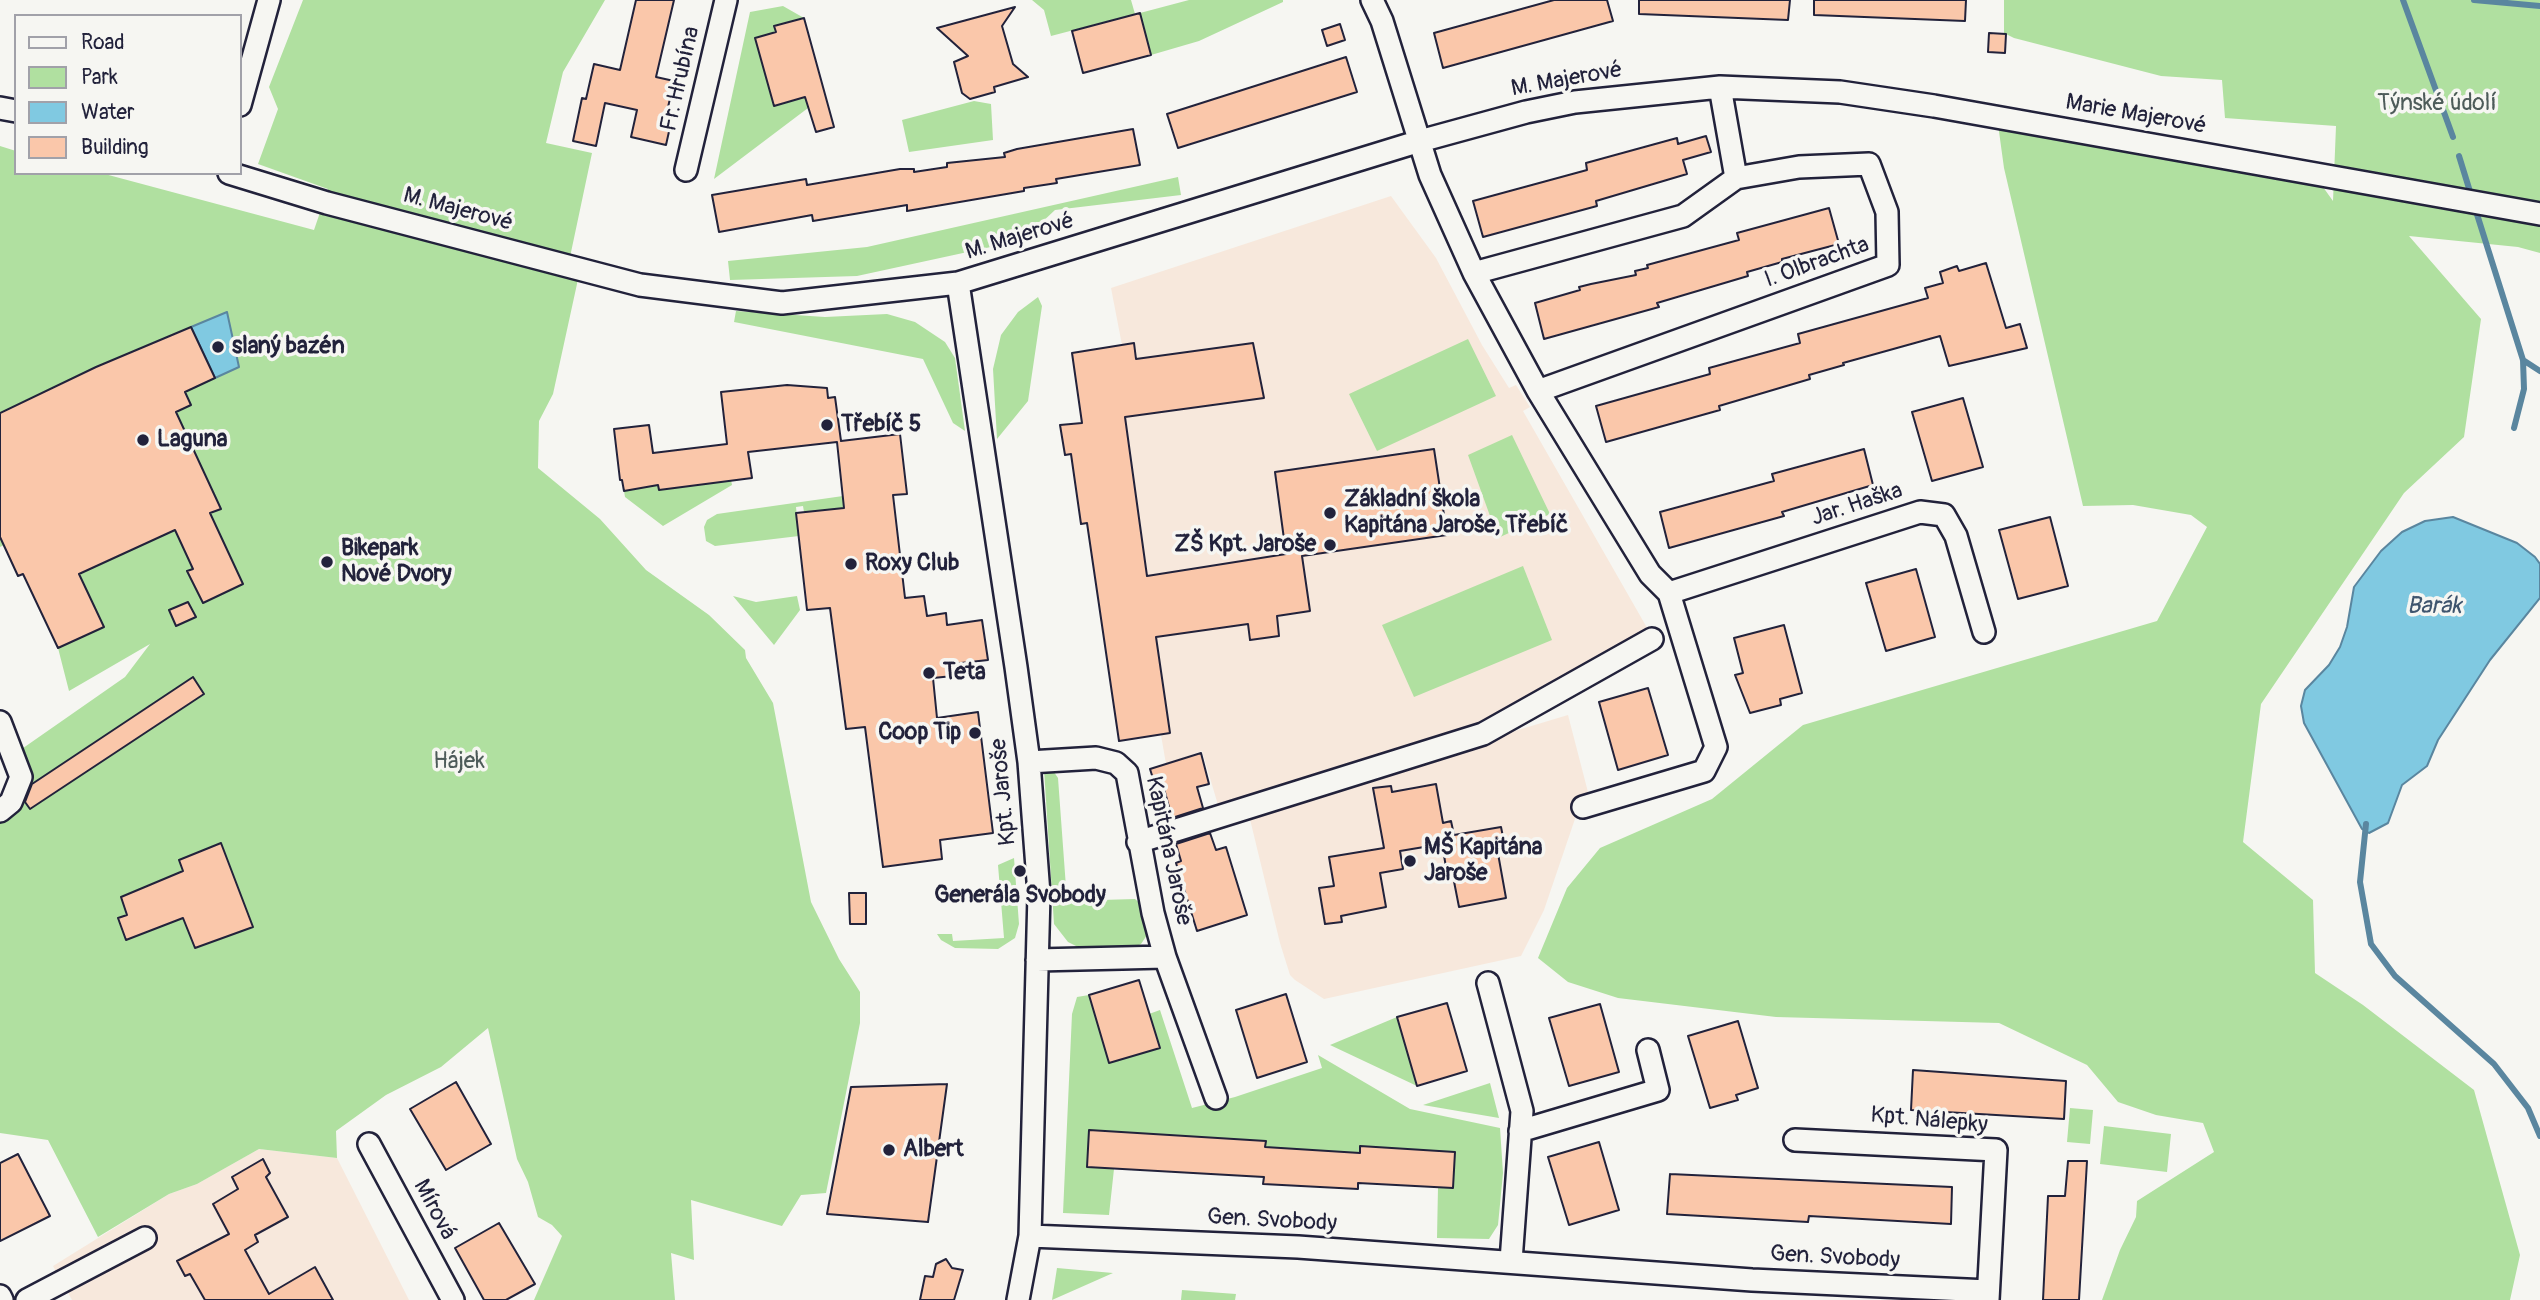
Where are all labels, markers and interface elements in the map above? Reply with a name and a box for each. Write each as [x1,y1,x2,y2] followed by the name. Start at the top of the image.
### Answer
[14,14,242,175] legend
[656,24,706,134] street label: Fr. Hrubína
[81,29,125,56] text: Road
[1509,57,1625,103] street label: M. Majerové
[81,64,118,91] text: Park
[2063,89,2209,141] street label: Marie Majerové
[2377,90,2497,118] park label: Týnské údolí
[81,99,134,126] text: Water
[81,134,148,161] text: Building
[400,182,516,238] street label: M. Majerové
[962,207,1078,267] street label: M. Majerové
[1761,231,1873,295] street label: I. Olbrachta
[232,333,345,361] place label: slaný bazén
[210,339,226,355] marker: slaný bazén
[841,411,921,439] place label: Třebíč 5
[819,417,835,433] marker: Třebíč 5
[157,426,228,454] place label: Laguna
[135,432,151,448] marker: Laguna
[1808,477,1906,533] street label: Jar. Haška
[1344,486,1568,540] place label: Základní škola Kapitána Jaroše, Třebíč
[1322,505,1338,521] marker: Základní škola Kapitána Jaroše, Třebíč
[1174,531,1316,559] place label: ZŠ Kpt. Jaroše
[341,535,452,589] place label: Bikepark Nové Dvory
[1322,537,1338,553] marker: ZŠ Kpt. Jaroše
[865,550,959,578] place label: Roxy Club
[319,554,335,570] marker: Bikepark Nové Dvory
[843,556,859,572] marker: Roxy Club
[2407,593,2461,621] water label: Barák
[943,659,986,687] place label: Teta
[921,665,937,681] marker: Teta
[878,719,961,747] place label: Coop Tip
[967,725,983,741] marker: Coop Tip
[986,737,1022,847] street label: Kpt. Jaroše
[433,748,485,776] park label: Hájek
[1139,774,1197,928] street label: Kapitána Jaroše
[1424,834,1542,888] place label: MŠ Kapitána Jaroše
[1402,853,1418,869] marker: MŠ Kapitána Jaroše
[1012,863,1028,879] marker: Generála Svobody
[934,882,1106,910] place label: Generála Svobody
[1869,1102,1989,1140] street label: Kpt. Nálepky
[903,1136,964,1164] place label: Albert
[881,1142,897,1158] marker: Albert
[407,1175,461,1245] street label: Mírová
[1206,1204,1338,1238] street label: Gen. Svobody
[1769,1241,1901,1275] street label: Gen. Svobody

